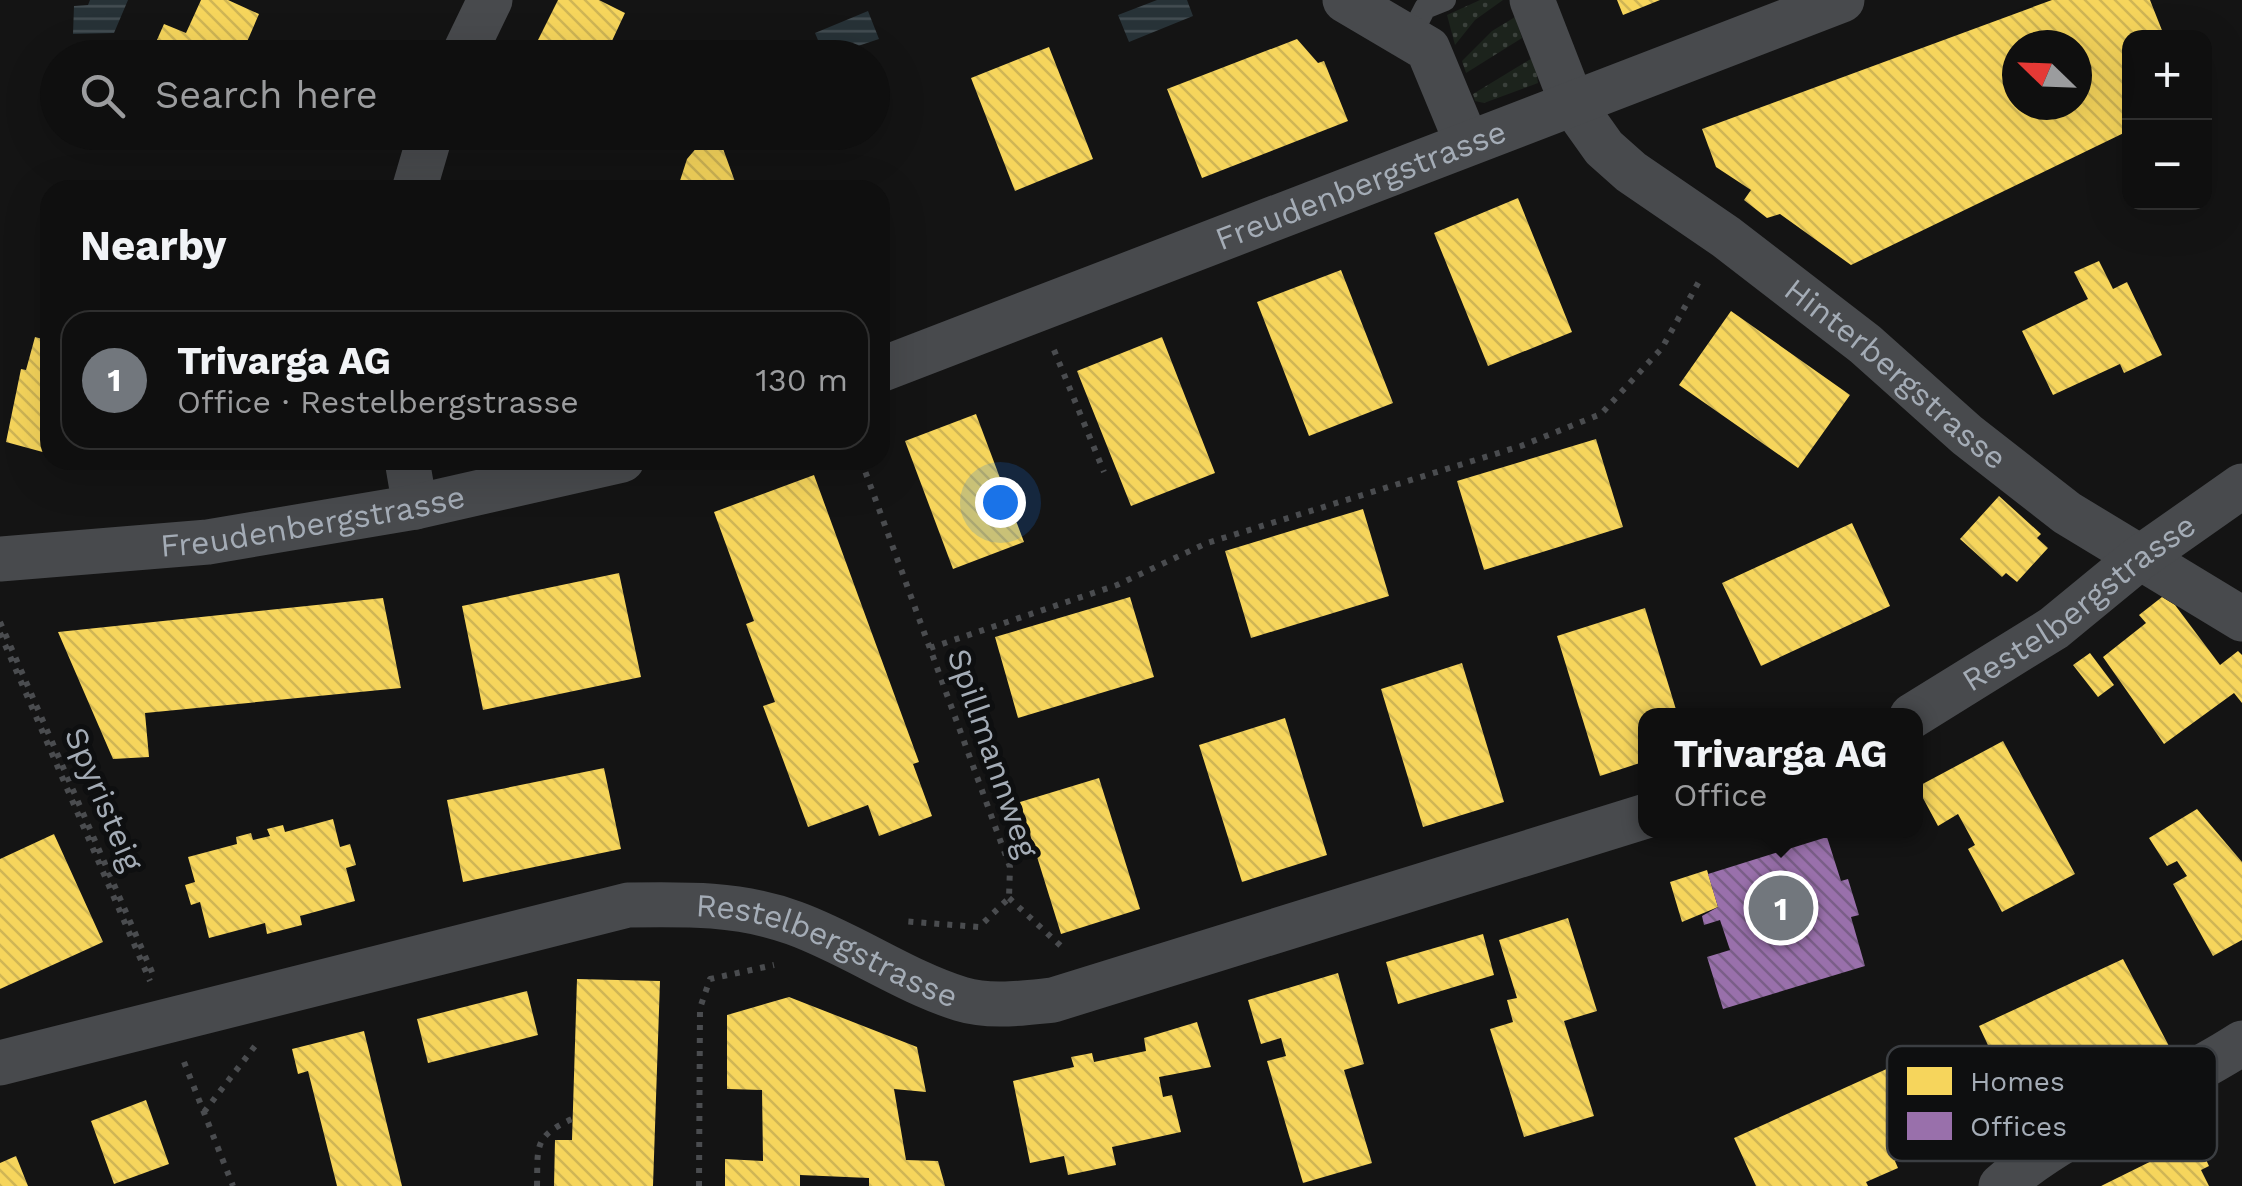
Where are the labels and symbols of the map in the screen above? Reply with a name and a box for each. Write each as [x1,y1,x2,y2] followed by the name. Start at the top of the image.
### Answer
[2002,30,2092,120] north arrow
[1210,112,1511,258] street label: Freudenbergstrasse
[1777,270,2014,478] street label: Hinterbergstrasse
[159,477,469,565] street label: Freudenbergstrasse
[975,477,1026,528] your location
[1955,506,2203,699] street label: Restelbergstrasse
[940,644,1047,863] street label: Spillmannweg
[57,721,152,877] street label: Spyristeig
[1748,870,1814,946] pin: 1
[695,886,963,1016] street label: Restelbergstrasse
[1887,1046,2217,1161] legend
[1970,1065,2065,1098] text: Homes
[1970,1110,2067,1143] text: Offices

